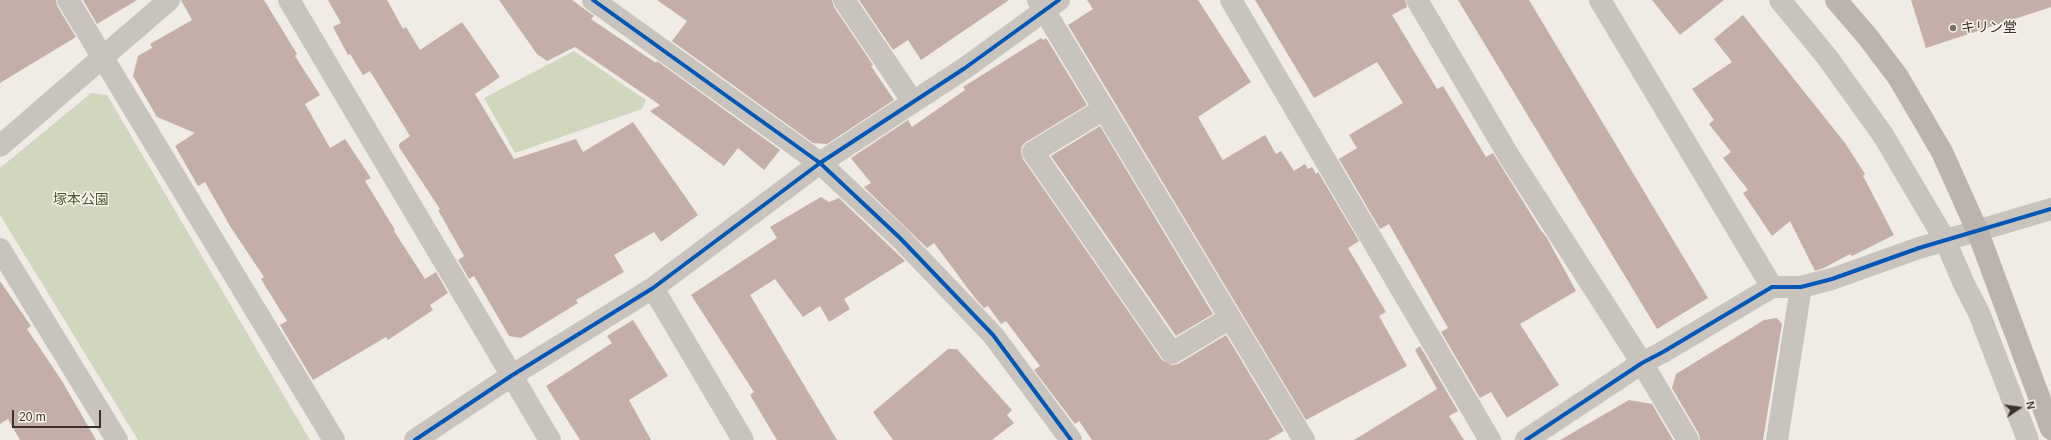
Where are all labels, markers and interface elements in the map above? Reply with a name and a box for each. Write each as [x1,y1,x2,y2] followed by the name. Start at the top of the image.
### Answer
[1961,20,2017,36] place label: キリン堂
[1948,23,1958,33] marker: キリン堂
[53,192,109,208] park label: 塚本公園
[1999,388,2039,428] north arrow
[2024,400,2037,411] text: N
[14,402,103,428] scale bar
[19,410,46,424] text: 20 m

